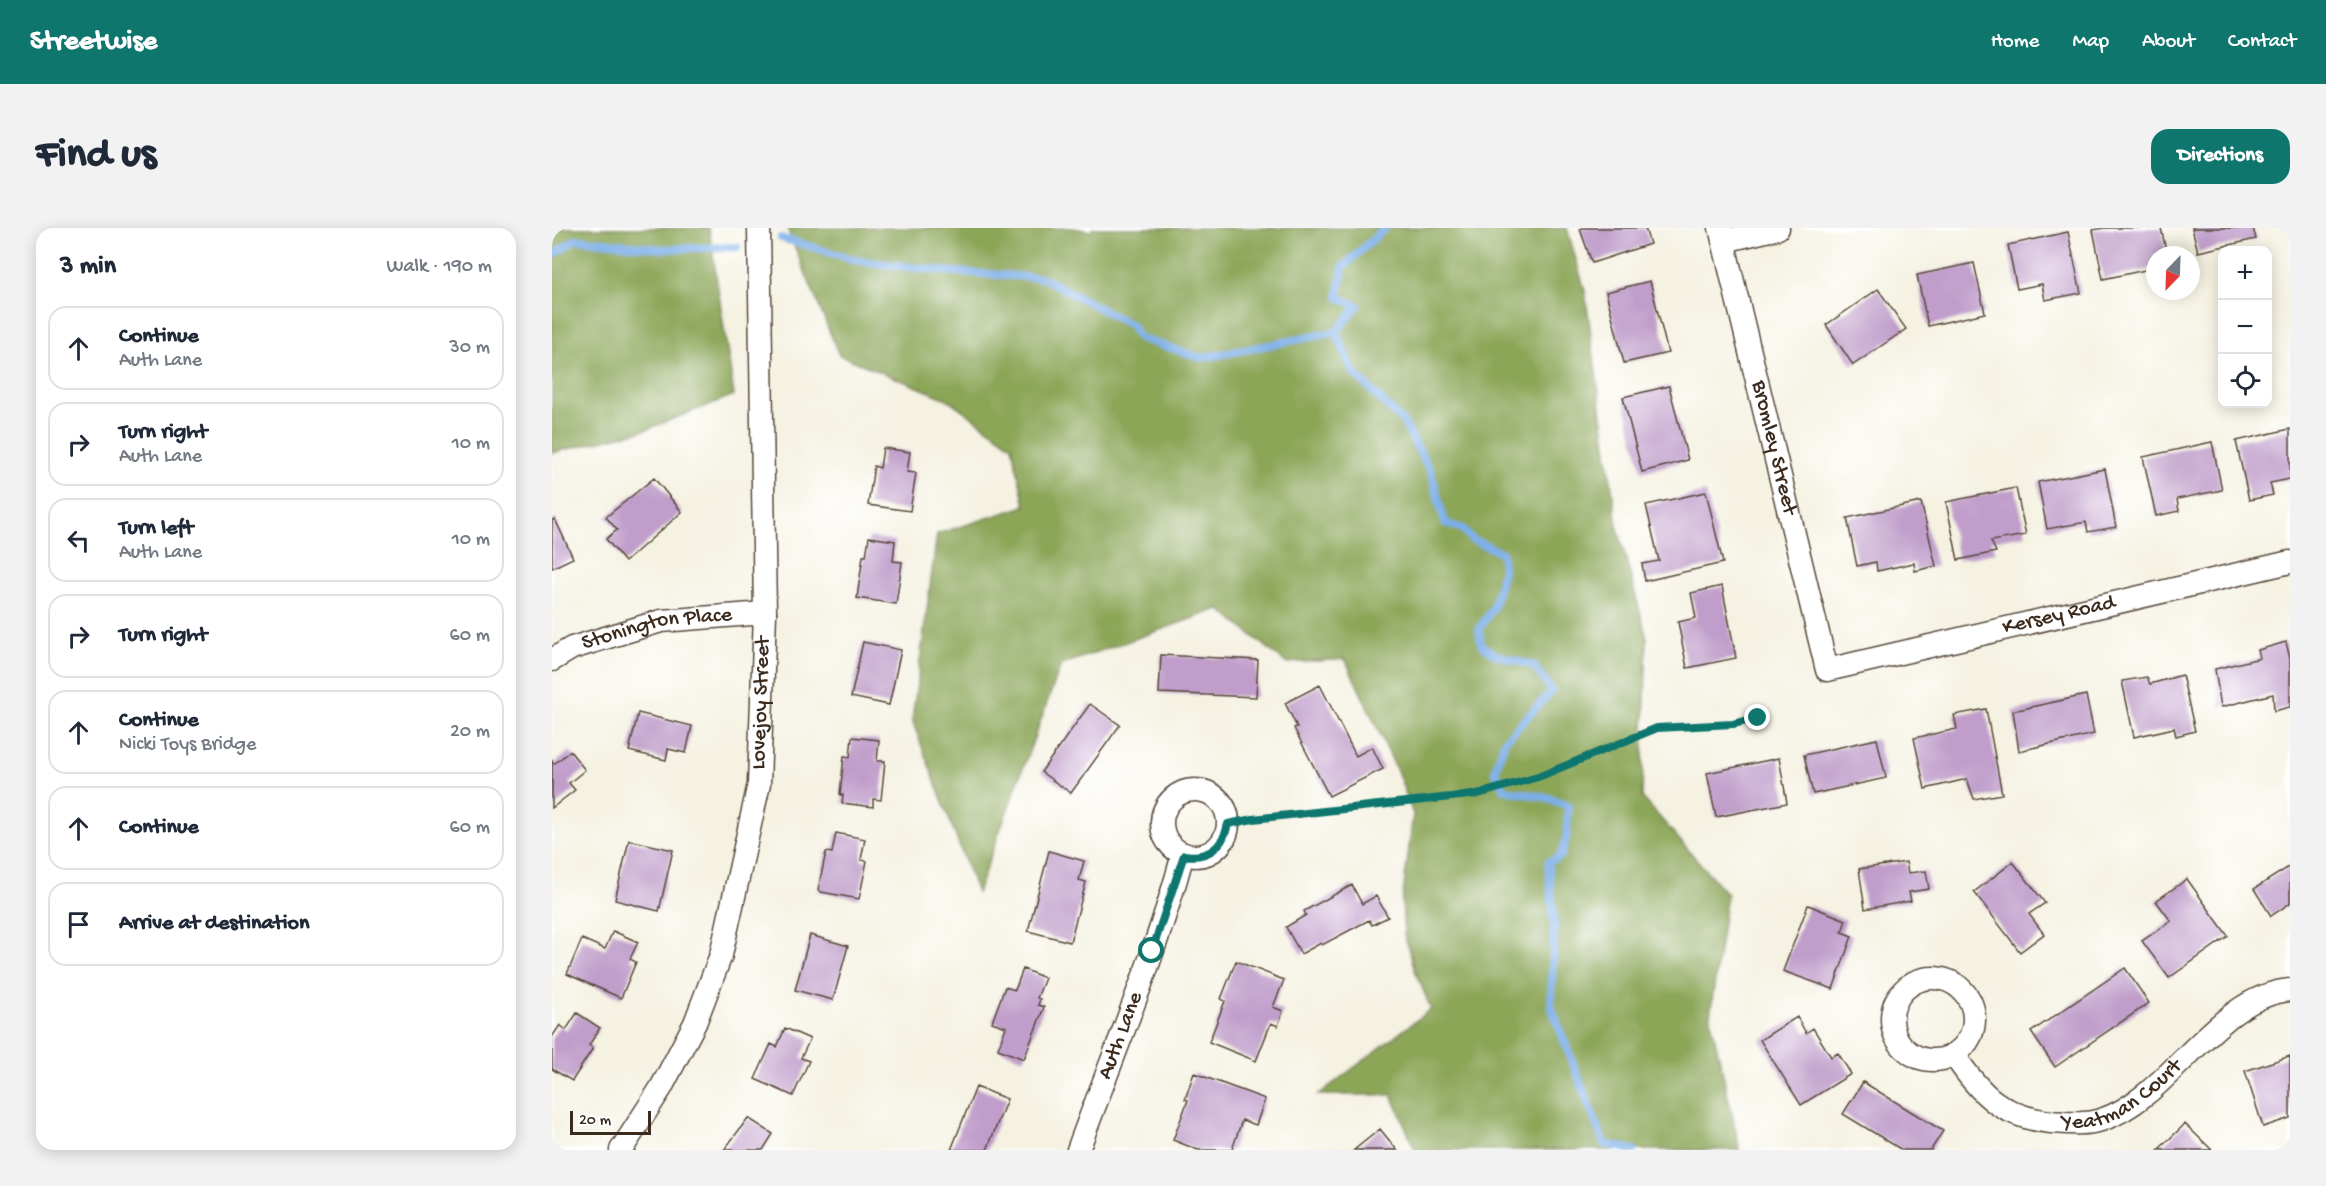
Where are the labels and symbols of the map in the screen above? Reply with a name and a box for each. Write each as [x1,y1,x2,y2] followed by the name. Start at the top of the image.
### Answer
[2146,246,2200,300] north arrow
[1744,377,1802,519] street label: Bromley Street
[2000,590,2120,642] street label: Kersey Road
[579,603,734,657] street label: Stonington Place
[747,634,777,770] street label: Lovejoy Street
[1744,704,1770,730] route end
[1138,937,1164,963] route start
[1093,988,1150,1083] street label: Auth Lane
[2059,1053,2190,1136] street label: Yeatman Court
[570,1108,651,1136] scale bar

